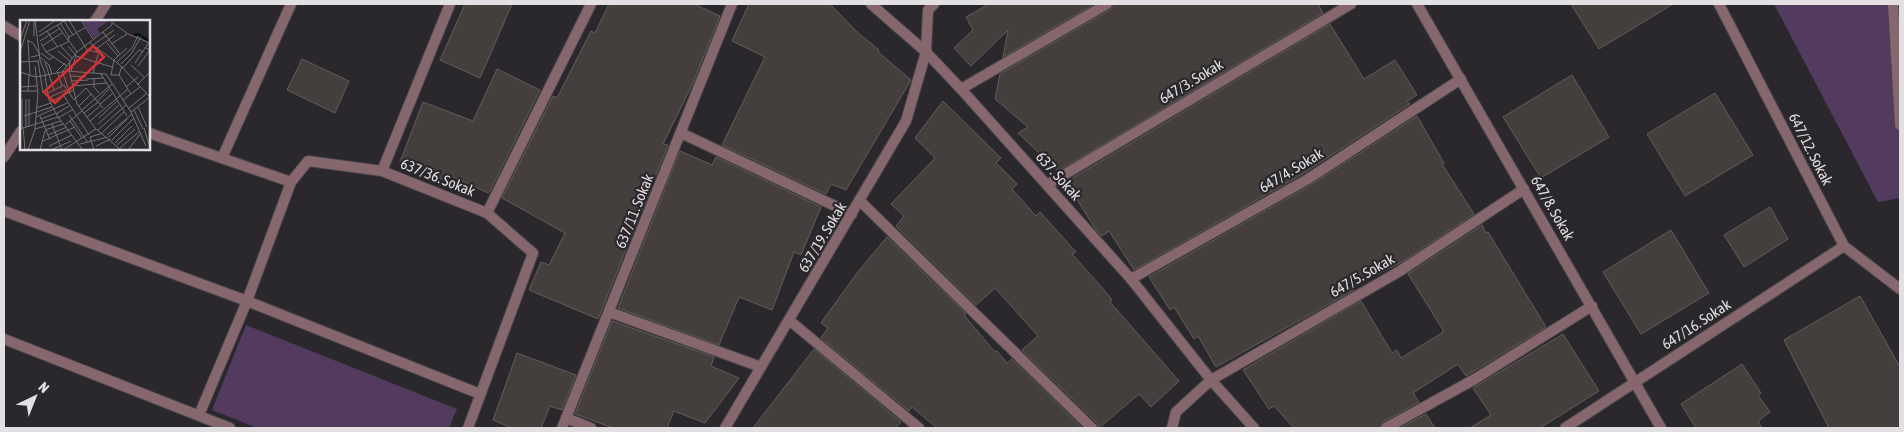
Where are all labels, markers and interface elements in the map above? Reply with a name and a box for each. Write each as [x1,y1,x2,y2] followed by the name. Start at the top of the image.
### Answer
[20,20,150,150] inset map
[1156,55,1226,107] street label: 647/3. Sokak
[1786,110,1837,188] street label: 647/12. Sokak
[1256,144,1326,196] street label: 647/4. Sokak
[1033,148,1085,204] street label: 637. Sokak
[398,154,478,200] street label: 637/36. Sokak
[611,171,657,251] street label: 637/11. Sokak
[1528,173,1578,244] street label: 647/8. Sokak
[794,199,850,275] street label: 637/19. Sokak
[1327,250,1398,300] street label: 647/5. Sokak
[1658,295,1734,353] street label: 647/16. Sokak
[10,372,60,422] north arrow
[35,379,52,396] text: N

